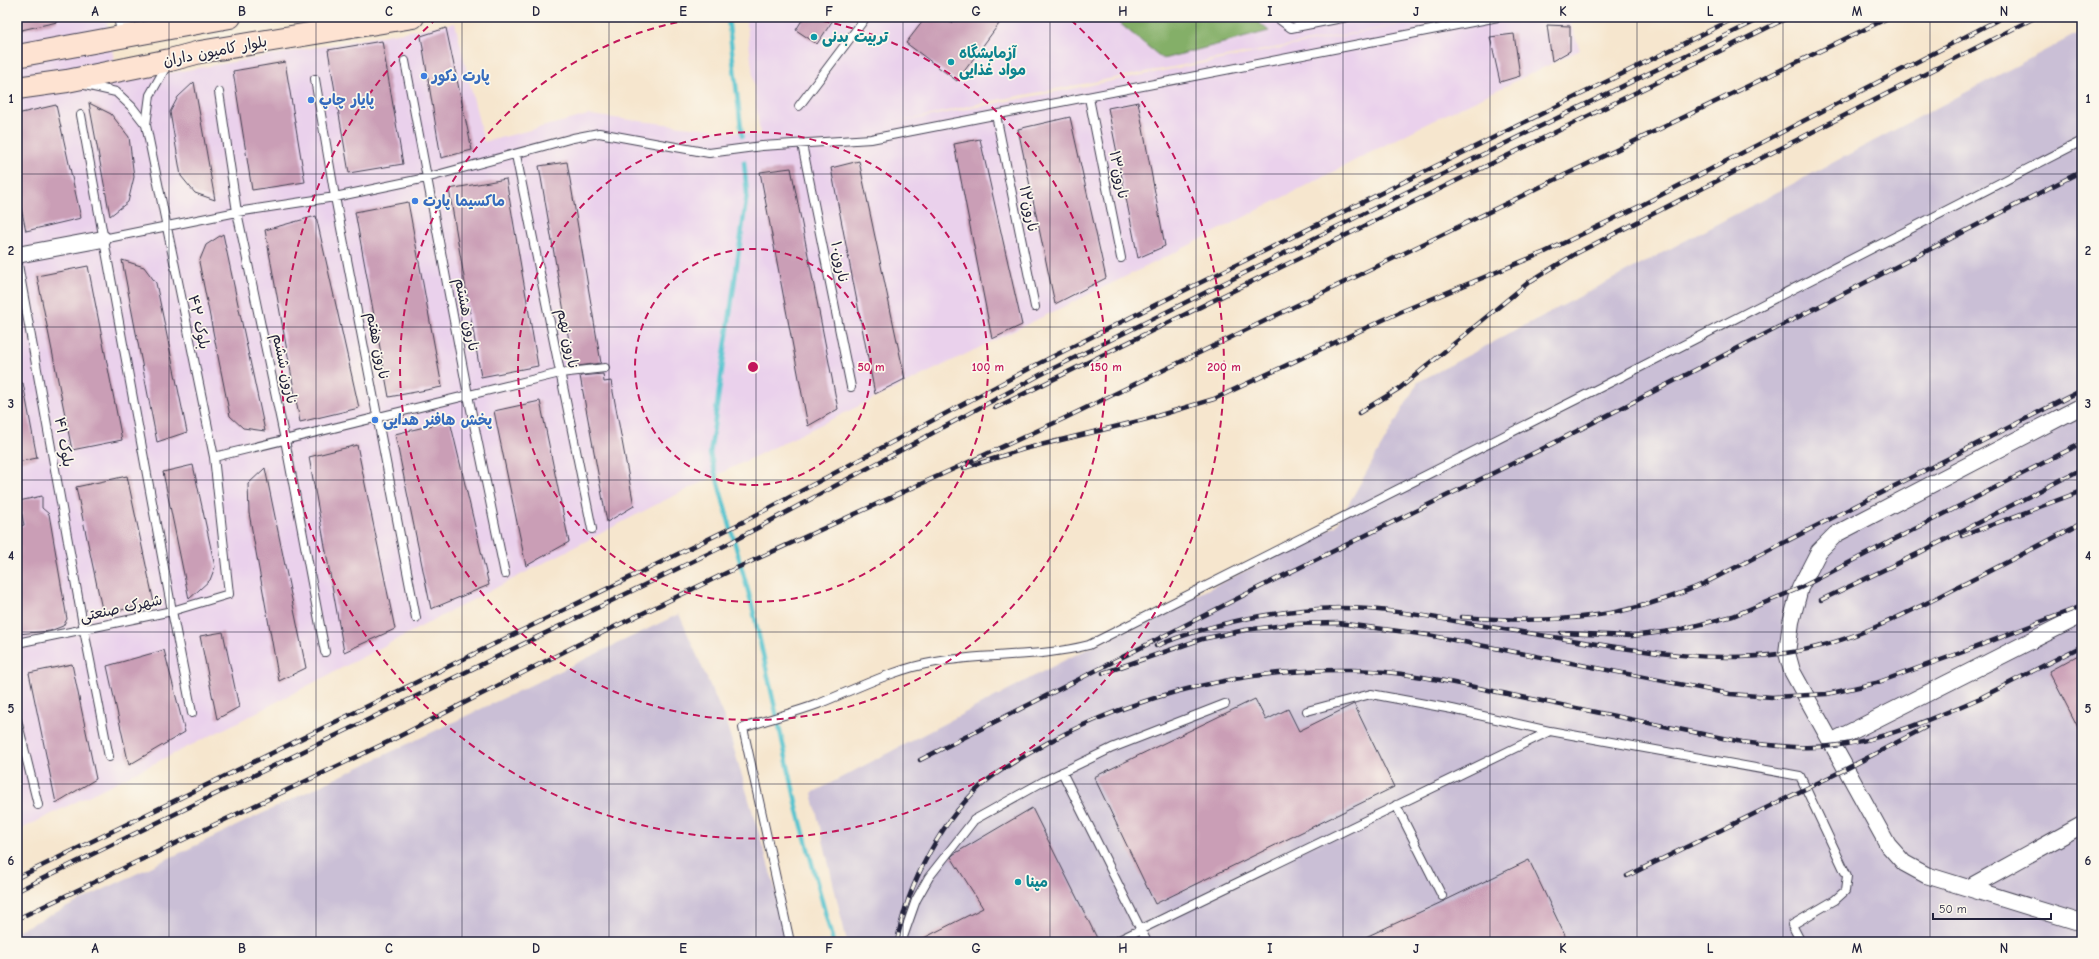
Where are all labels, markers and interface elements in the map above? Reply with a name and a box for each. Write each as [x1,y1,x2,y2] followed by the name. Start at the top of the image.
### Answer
[91,4,99,19] text: A
[238,4,246,19] text: B
[385,4,393,19] text: C
[532,4,540,19] text: D
[679,4,687,19] text: E
[825,4,833,19] text: F
[971,4,981,19] text: G
[1118,4,1128,19] text: H
[1267,4,1273,19] text: I
[1413,4,1419,19] text: J
[1559,4,1567,19] text: K
[1707,4,1714,19] text: L
[1852,4,1863,19] text: M
[2000,4,2008,19] text: N
[822,28,889,47] place label: تربیت بدنی
[162,32,268,70] street label: بلوار کامیون داران
[809,32,819,42] marker: تربیت بدنی
[959,43,1026,80] place label: آزمایشگاه مواد غذایی
[946,57,956,67] marker: آزمایشگاه مواد غذایی
[430,67,490,86] place label: پارت دکور
[419,71,429,81] marker: پارت دکور
[8,91,14,106] text: 1
[319,91,375,109] place label: پایار چاپ
[2085,91,2091,106] text: 1
[306,95,316,105] marker: پایار چاپ
[1105,149,1133,201] street label: نارون۱۳
[1016,184,1042,234] street label: نارون۱۲
[423,192,505,210] place label: ماکسیما پارت
[410,196,420,206] marker: ماکسیما پارت
[827,240,853,284] street label: نارون۱۰
[8,243,14,258] text: 2
[2085,243,2091,258] text: 2
[448,277,483,354] street label: نارون هشتم
[183,293,214,351] street label: بلوک ۴۲
[550,307,583,371] street label: نارون نهم
[360,311,393,382] street label: نارون هفتم
[266,332,301,407] street label: نارون ششم
[746,360,760,374] centre of rings
[857,360,885,374] text: 50 m
[972,360,1004,374] text: 100 m
[1090,360,1122,374] text: 150 m
[1207,360,1241,374] text: 200 m
[8,396,14,411] text: 3
[2085,396,2091,411] text: 3
[383,411,493,430] place label: پخش هافنر هدایی
[370,415,380,425] marker: پخش هافنر هدایی
[50,416,77,469] street label: بلوک ۴۱
[8,548,14,563] text: 4
[2085,548,2091,563] text: 4
[78,590,164,627] street label: شهرک صنعتی
[8,701,15,716] text: 5
[2085,701,2092,716] text: 5
[8,853,15,868] text: 6
[2085,853,2092,868] text: 6
[1026,873,1048,891] place label: مپنا
[1013,877,1023,887] marker: مپنا
[1933,895,2051,921] scale bar
[1939,902,1967,916] text: 50 m
[91,941,99,956] text: A
[238,941,246,956] text: B
[385,941,393,956] text: C
[532,941,540,956] text: D
[679,941,687,956] text: E
[825,941,833,956] text: F
[971,941,981,956] text: G
[1118,941,1128,956] text: H
[1267,941,1273,956] text: I
[1413,941,1419,956] text: J
[1559,941,1567,956] text: K
[1707,941,1714,956] text: L
[1852,941,1863,956] text: M
[2000,941,2008,956] text: N

